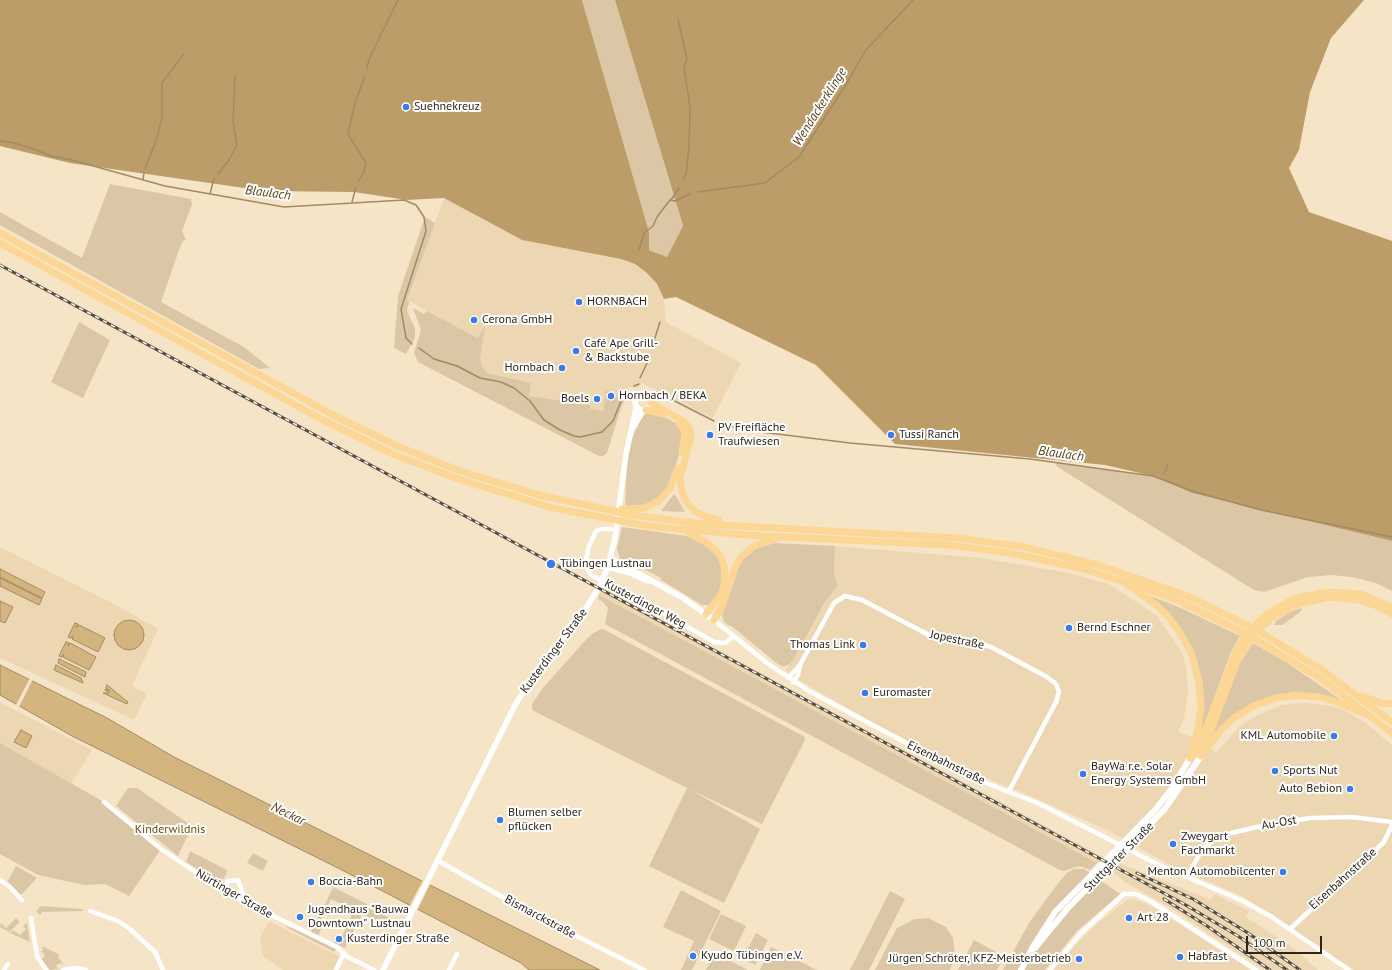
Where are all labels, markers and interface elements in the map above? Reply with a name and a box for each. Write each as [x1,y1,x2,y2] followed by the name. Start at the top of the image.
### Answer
[790,65,850,149] water label: Wendackerklinge
[414,100,480,114] place label: Suehnekreuz
[401,102,411,112] marker: Suehnekreuz
[244,182,292,204] water label: Blaulach
[587,295,647,309] place label: HORNBACH
[574,297,584,307] marker: HORNBACH
[482,313,552,327] place label: Cerona GmbH
[469,315,479,325] marker: Cerona GmbH
[584,337,658,365] place label: Café Ape Grill- & Backstube
[571,346,581,356] marker: Café Ape Grill- & Backstube
[504,361,554,375] place label: Hornbach
[557,363,567,373] marker: Hornbach
[619,389,707,403] place label: Hornbach / BEKA
[606,391,616,401] marker: Hornbach / BEKA
[561,392,589,406] place label: Boels
[592,394,602,404] marker: Boels
[718,421,785,449] place label: PV Freifläche Traufwiesen
[899,428,959,442] place label: Tussi Ranch
[705,430,715,440] marker: PV Freifläche Traufwiesen
[886,430,896,440] marker: Tussi Ranch
[1037,443,1085,465] water label: Blaulach
[560,557,651,571] place label: Tübingen Lustnau
[545,558,557,570] marker: Tübingen Lustnau
[602,576,688,632] street label: Kusterdinger Weg
[517,606,591,696] street label: Kusterdinger Straße
[1077,621,1151,635] place label: Bernd Eschner
[1064,623,1074,633] marker: Bernd Eschner
[929,627,985,653] street label: Jopestraße
[790,638,855,652] place label: Thomas Link
[858,640,868,650] marker: Thomas Link
[873,686,931,700] place label: Euromaster
[860,688,870,698] marker: Euromaster
[1240,729,1326,743] place label: KML Automobile
[1329,731,1339,741] marker: KML Automobile
[905,738,987,788] street label: Eisenbahnstraße
[1091,760,1206,788] place label: BayWa r.e. Solar Energy Systems GmbH
[1283,764,1338,778] place label: Sports Nut
[1270,766,1280,776] marker: Sports Nut
[1078,769,1088,779] marker: BayWa r.e. Solar Energy Systems GmbH
[1279,782,1342,796] place label: Auto Bebion
[1345,784,1355,794] marker: Auto Bebion
[268,799,308,829] water label: Neckar
[508,806,582,834] place label: Blumen selber pflücken
[1260,813,1298,833] street label: Au-Ost
[495,815,505,825] marker: Blumen selber pflücken
[1081,819,1157,895] street label: Stuttgarter Straße
[135,823,205,837] park label: Kinderwildnis
[1181,830,1235,858] place label: Zweygart Fachmarkt
[1168,839,1178,849] marker: Zweygart Fachmarkt
[1306,845,1380,913] street label: Eisenbahnstraße
[1148,865,1275,879] place label: Menton Automobilcenter
[193,866,275,922] street label: Nürtinger Straße
[1278,867,1288,877] marker: Menton Automobilcenter
[319,875,383,889] place label: Boccia-Bahn
[306,877,316,887] marker: Boccia-Bahn
[502,892,578,942] street label: Bismarckstraße
[308,903,411,931] place label: Jugendhaus "Bauwa Downtown" Lustnau
[1137,911,1169,925] place label: Art 28
[295,912,305,922] marker: Jugendhaus "Bauwa Downtown" Lustnau
[1124,913,1134,923] marker: Art 28
[1248,928,1324,954] scale bar
[347,932,449,946] place label: Kusterdinger Straße
[334,934,344,944] marker: Kusterdinger Straße
[1253,935,1286,950] text: 100 m
[701,949,803,963] place label: Kyudo Tübingen e.V.
[1188,950,1227,964] place label: Habfast
[688,951,698,961] marker: Kyudo Tübingen e.V.
[889,952,1071,966] place label: Jürgen Schröter, KFZ-Meisterbetrieb
[1175,952,1185,962] marker: Habfast
[1074,954,1084,964] marker: Jürgen Schröter, KFZ-Meisterbetrieb

